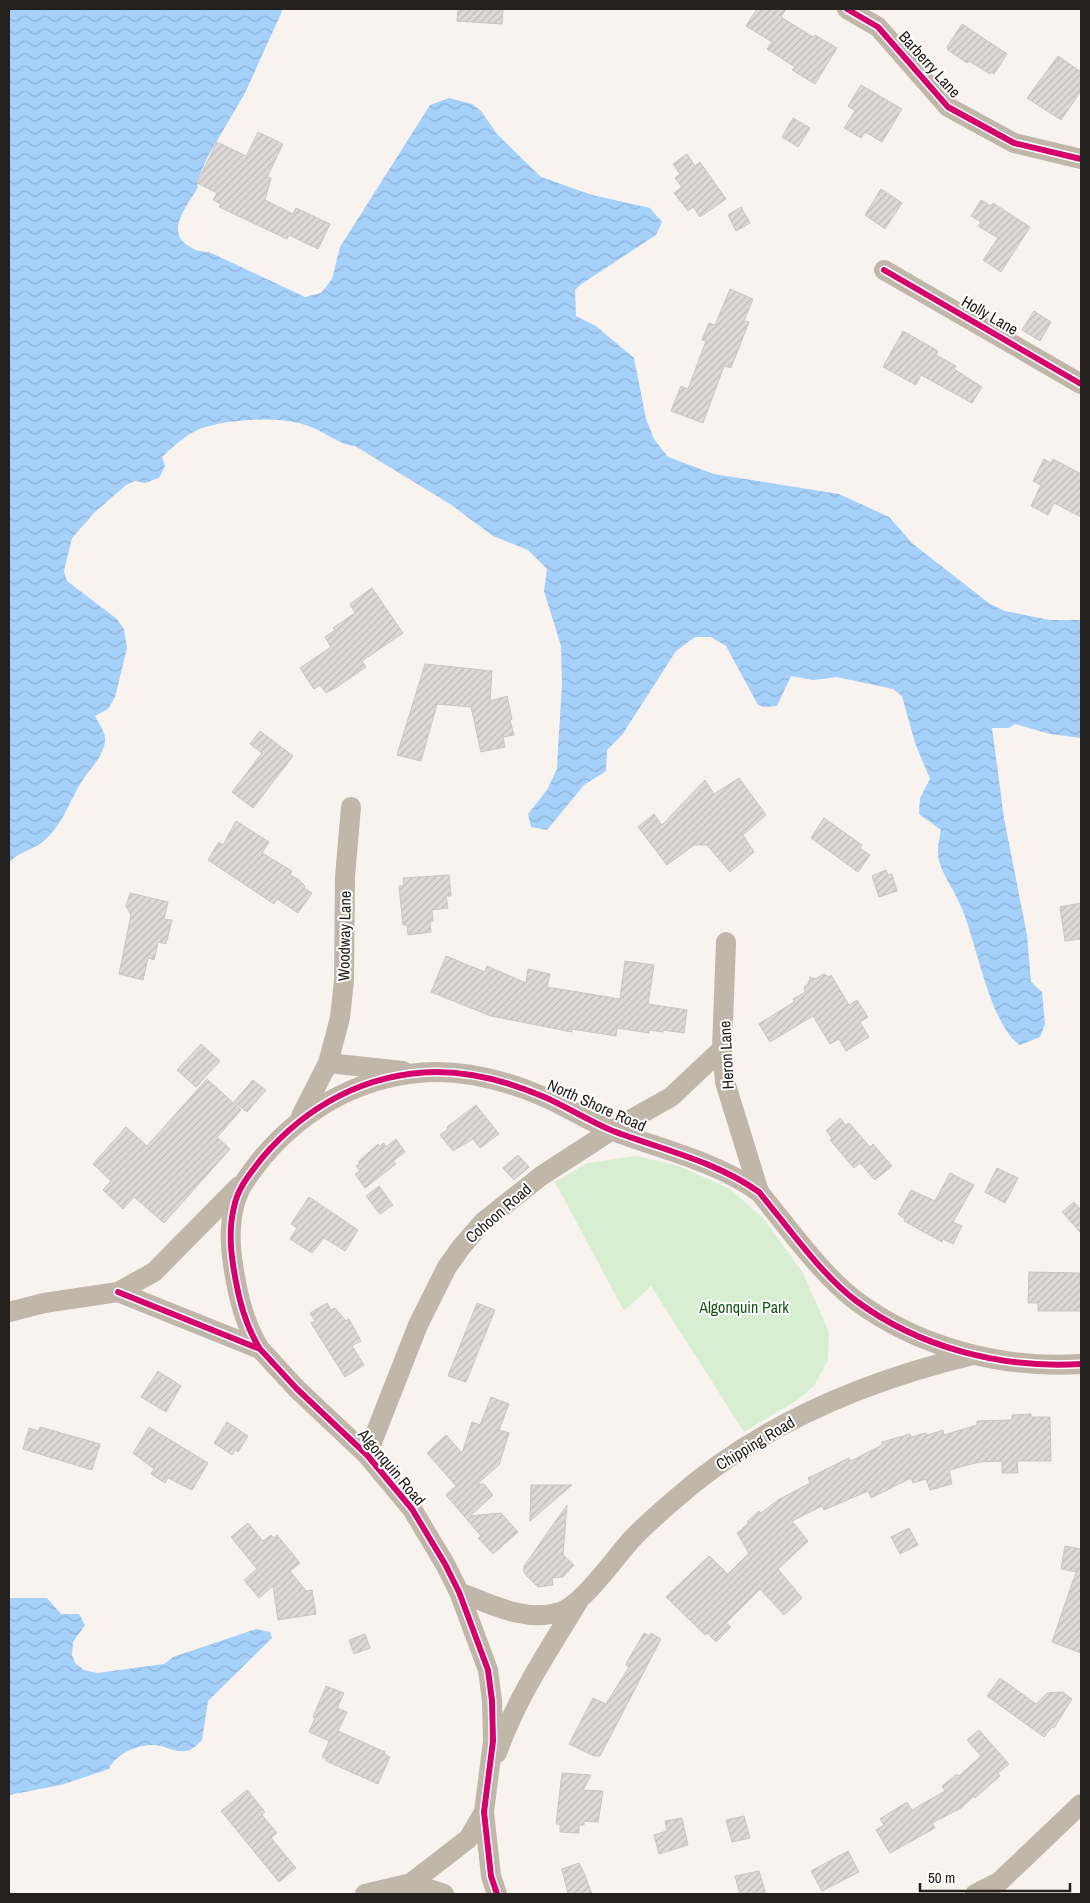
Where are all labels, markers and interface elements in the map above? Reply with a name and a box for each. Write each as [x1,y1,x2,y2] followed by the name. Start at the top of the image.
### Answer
[894,26,966,102] street label: Barberry Lane
[958,290,1022,340] street label: Holly Lane
[332,891,356,981] street label: Woodway Lane
[713,1020,739,1090] street label: Heron Lane
[544,1073,650,1137] street label: North Shore Road
[460,1178,536,1248] street label: Cohoon Road
[698,1296,789,1318] park label: Algonquin Park
[712,1411,798,1475] street label: Chipping Road
[353,1423,431,1510] street label: Algonquin Road
[920,1860,1070,1892] scale bar
[928,1867,955,1888] text: 50 m

